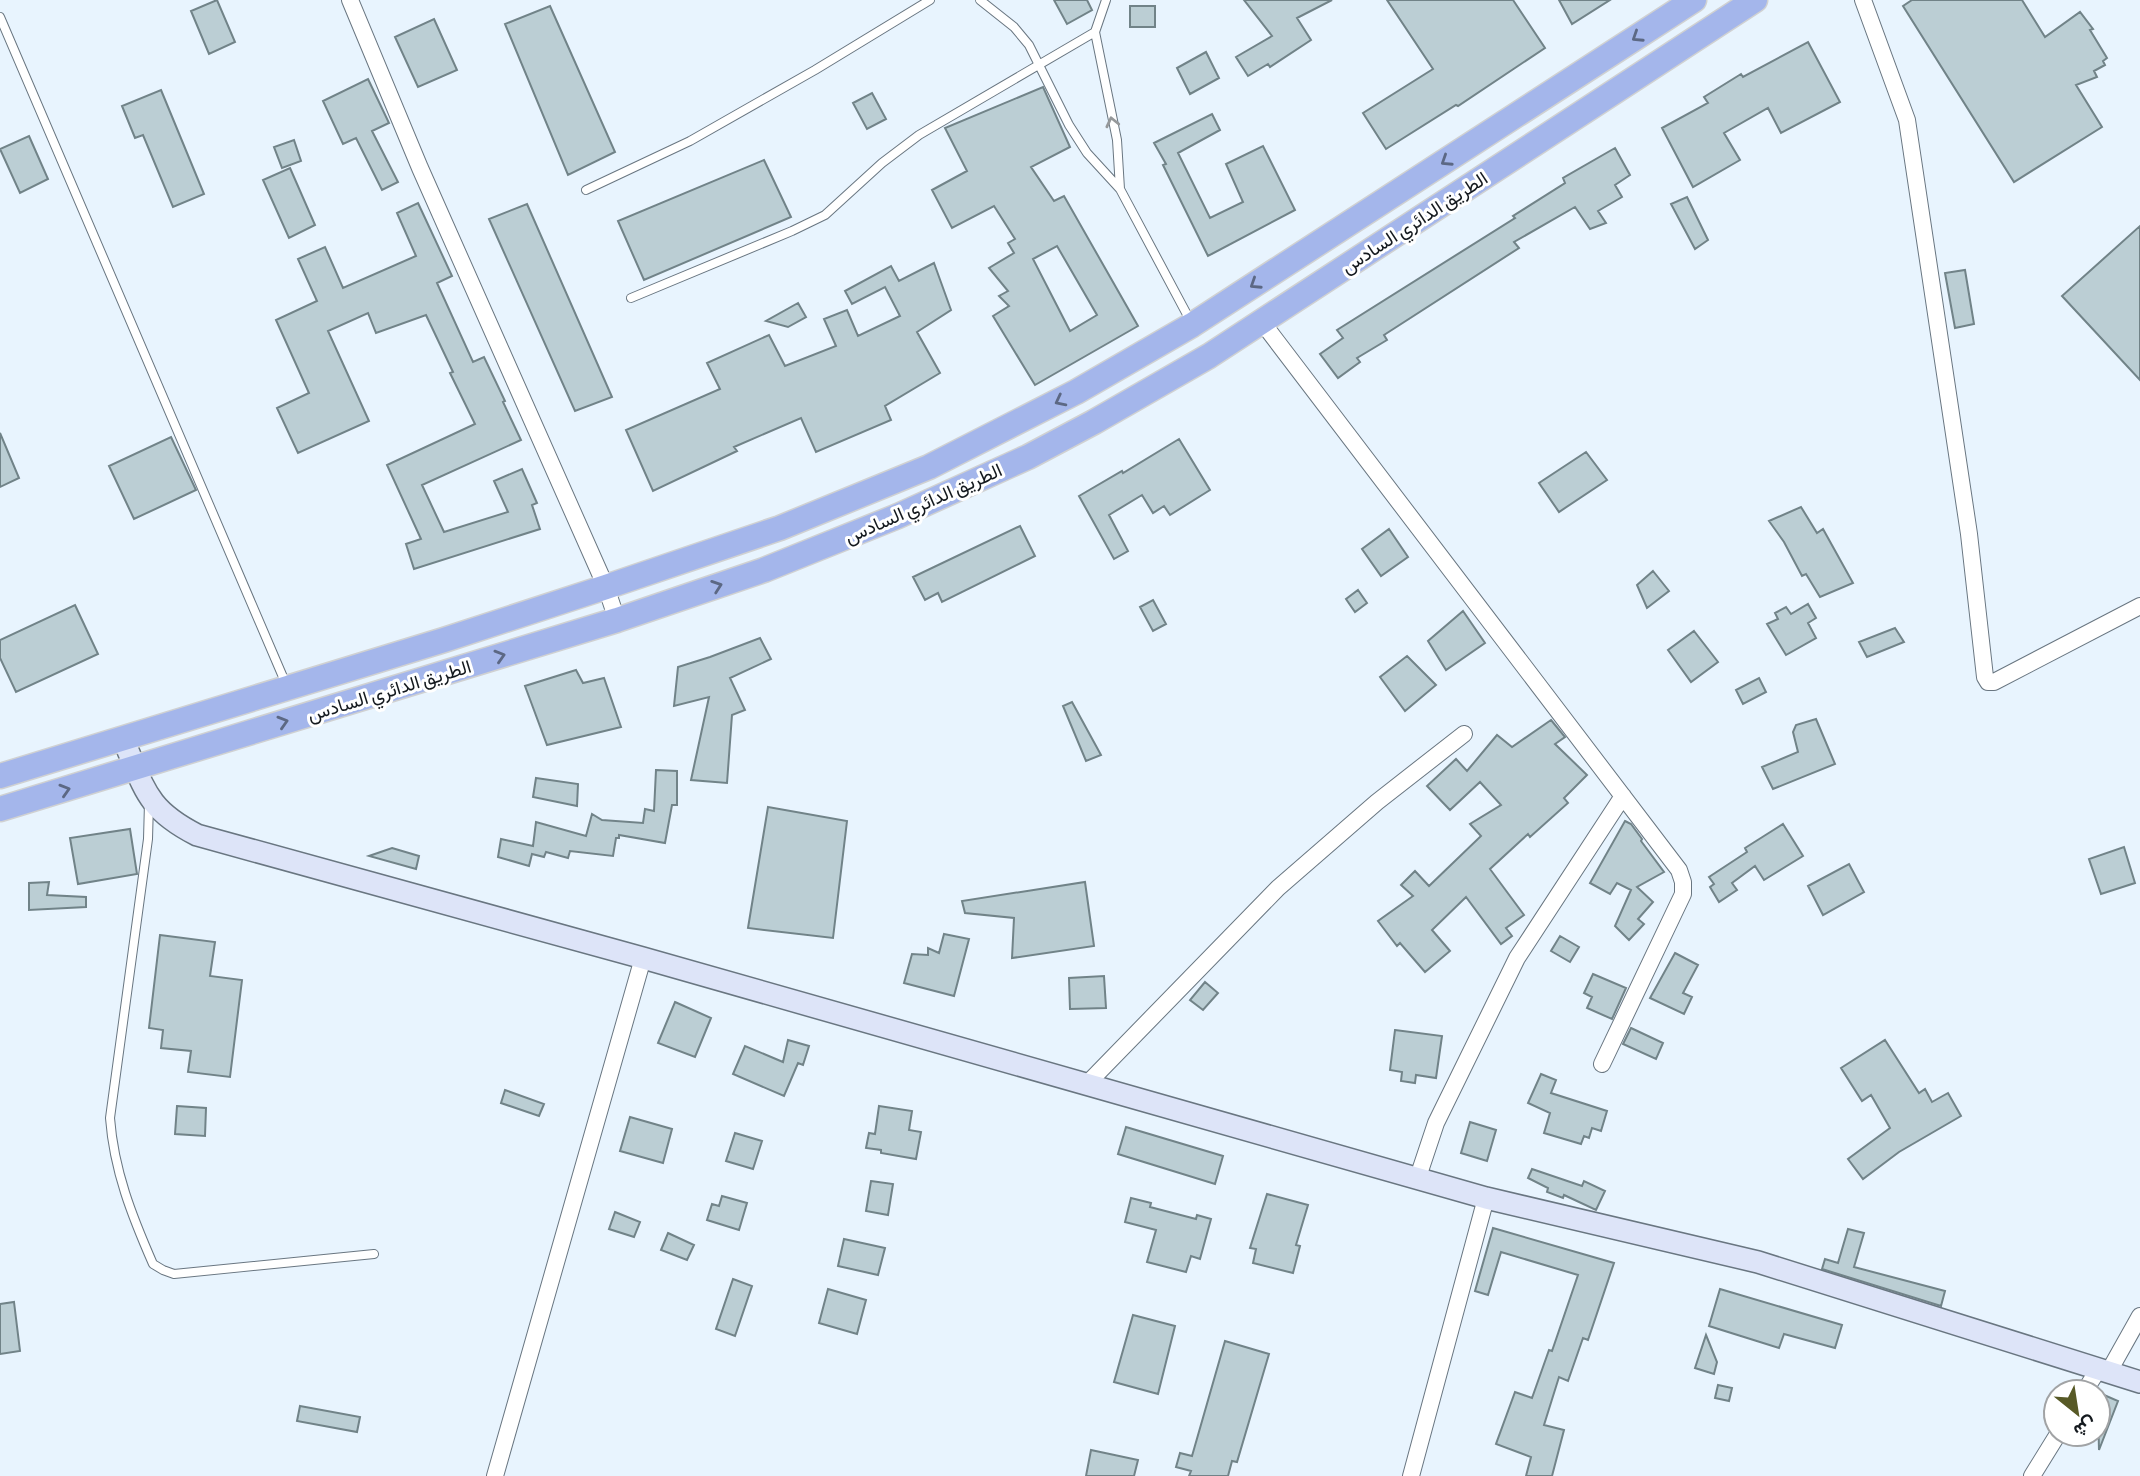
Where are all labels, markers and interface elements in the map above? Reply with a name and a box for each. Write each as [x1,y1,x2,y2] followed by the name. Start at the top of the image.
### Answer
[1631,29,1644,42] one-way arrow
[1106,116,1121,128] one-way arrow
[1440,152,1453,165] one-way arrow
[1337,167,1494,282] street label: الطريق الدائري السادس
[1249,276,1262,289] one-way arrow
[1054,392,1067,406] one-way arrow
[841,459,1007,552] street label: الطريق الدائري السادس
[710,580,722,594] one-way arrow
[494,649,506,664] one-way arrow
[305,656,475,730] street label: الطريق الدائري السادس
[276,716,288,731] one-way arrow
[59,783,71,798] one-way arrow
[2042,1378,2112,1448] north arrow
[2069,1411,2100,1442] text: ش

